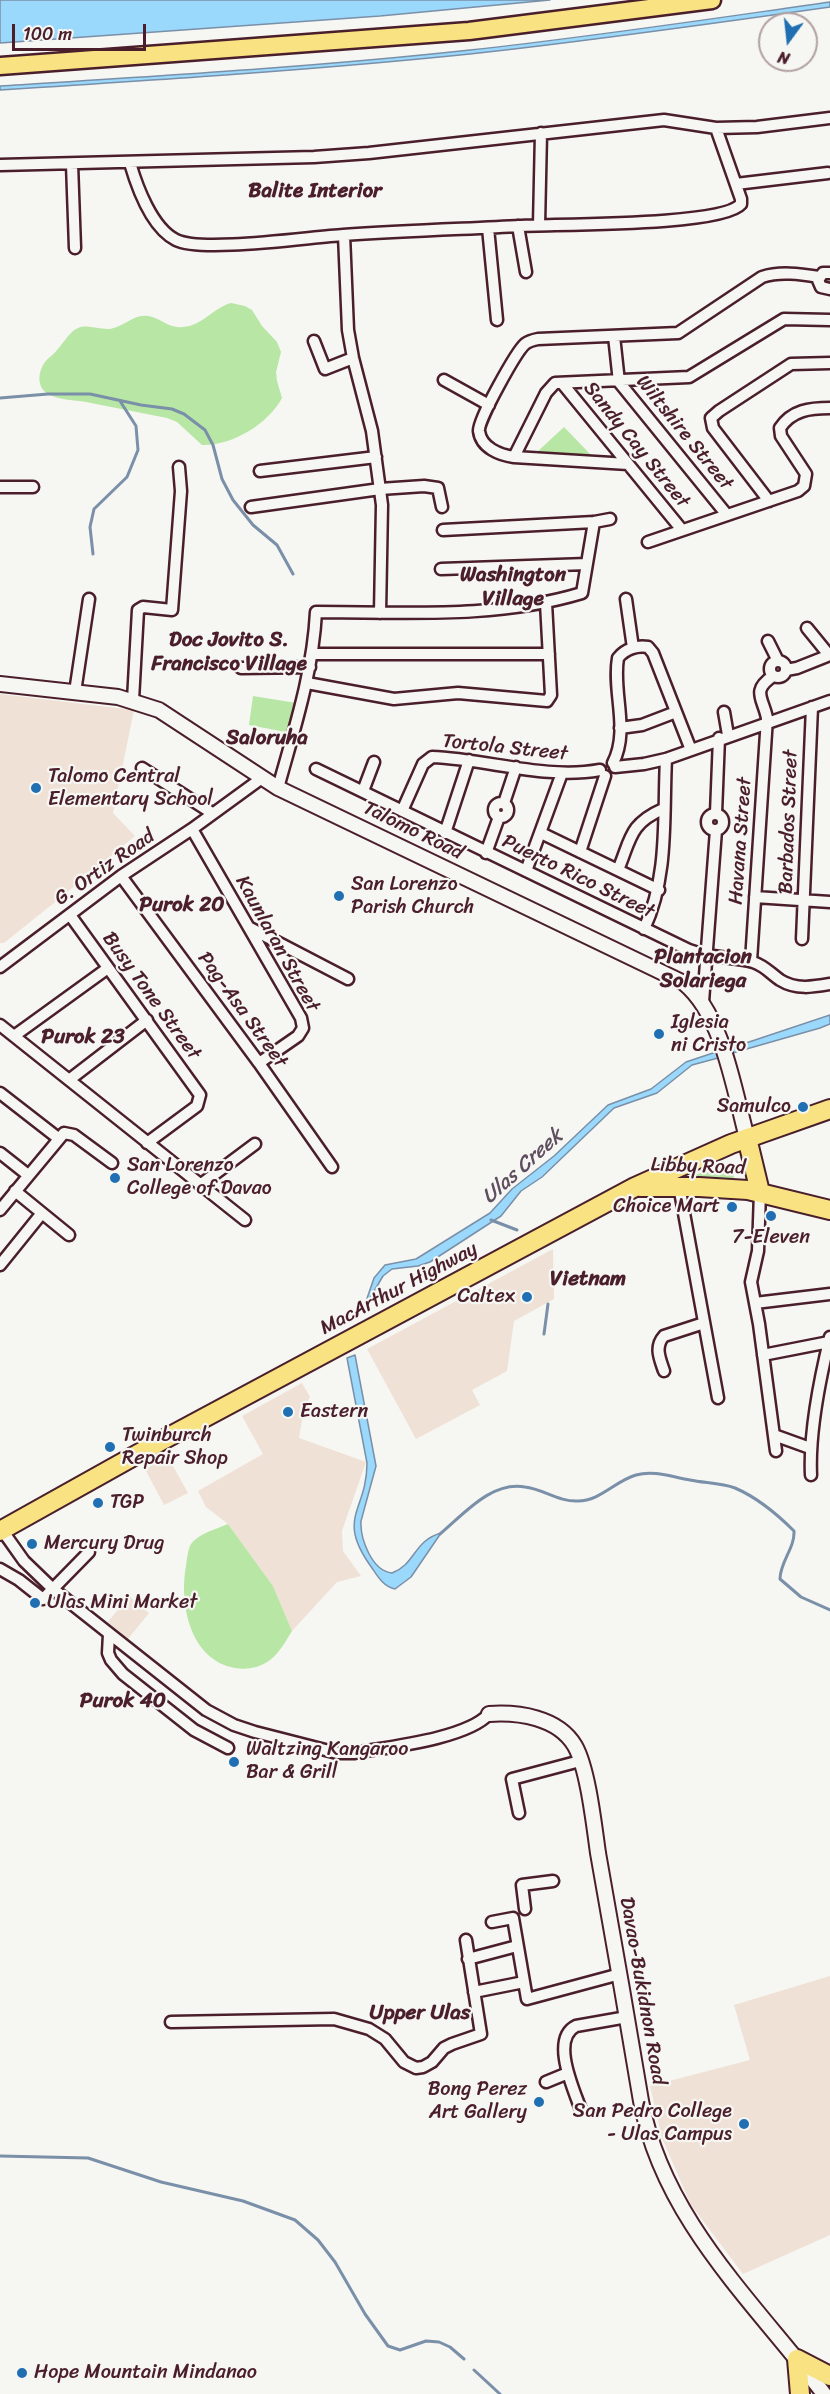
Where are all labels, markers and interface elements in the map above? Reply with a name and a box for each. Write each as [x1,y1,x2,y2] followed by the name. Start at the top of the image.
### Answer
[15,12,148,50] scale bar
[758,12,818,72] north arrow
[23,18,72,50] text: 100 m
[775,42,793,73] text: N
[248,179,382,205] district label: Balite Interior
[630,371,738,495] street label: Wiltshire Street
[578,377,694,513] street label: Sandy Cay Street
[460,563,566,613] district label: Washington Village
[151,628,307,678] district label: Doc Jovito S. Francisco Village
[226,726,308,752] district label: Saloruha
[441,729,569,767] street label: Tortola Street
[774,749,804,895] street label: Barbados Street
[48,765,213,812] place label: Talomo Central Elementary School
[725,776,757,906] street label: Havana Street
[29,781,43,795] marker: Talomo Central Elementary School
[359,796,467,866] street label: Talomo Road
[50,825,160,911] street label: G. Ortiz Road
[498,830,658,924] street label: Puerto Rico Street
[230,872,324,1016] street label: Kaunlaran Street
[351,873,474,920] place label: San Lorenzo Parish Church
[332,889,346,903] marker: San Lorenzo Parish Church
[139,893,225,919] district label: Purok 20
[97,927,205,1065] street label: Busy Tone Street
[654,945,752,995] district label: Plantacion Solariega
[192,947,292,1073] street label: Pag-Asa Street
[671,1011,746,1058] place label: Iglesia ni Cristo
[41,1025,125,1051] district label: Purok 23
[652,1027,666,1041] marker: Iglesia ni Cristo
[717,1095,791,1119] place label: Samulco
[796,1100,810,1114] marker: Samulco
[477,1124,569,1210] water label: Ulas Creek
[650,1153,746,1181] street label: Libby Road
[127,1154,272,1201] place label: San Lorenzo College of Davao
[108,1171,122,1185] marker: San Lorenzo College of Davao
[613,1195,720,1219] place label: Choice Mart
[725,1200,739,1214] marker: Choice Mart
[764,1209,778,1223] marker: 7-Eleven
[732,1226,810,1250] place label: 7-Eleven
[316,1237,482,1341] street label: MacArthur Highway
[550,1267,626,1293] district label: Vietnam
[458,1285,515,1309] place label: Caltex
[520,1290,534,1304] marker: Caltex
[300,1400,368,1424] place label: Eastern
[281,1405,295,1419] marker: Eastern
[122,1424,228,1471] place label: Twinburch Repair Shop
[103,1440,117,1454] marker: Twinburch Repair Shop
[110,1491,144,1515] place label: TGP
[91,1496,105,1510] marker: TGP
[44,1532,164,1556] place label: Mercury Drug
[25,1537,39,1551] marker: Mercury Drug
[47,1591,197,1615] place label: Ulas Mini Market
[28,1596,42,1610] marker: Ulas Mini Market
[80,1689,166,1715] district label: Purok 40
[246,1738,408,1785] place label: Waltzing Kangaroo Bar & Grill
[227,1755,241,1769] marker: Waltzing Kangaroo Bar & Grill
[614,1895,670,2087] street label: Davao-Bukidnon Road
[369,2001,471,2027] district label: Upper Ulas
[428,2078,527,2125] place label: Bong Perez Art Gallery
[532,2095,546,2109] marker: Bong Perez Art Gallery
[573,2100,732,2147] place label: San Pedro College - Ulas Campus
[737,2117,751,2131] marker: San Pedro College - Ulas Campus
[34,2361,257,2385] place label: Hope Mountain Mindanao
[15,2366,29,2380] marker: Hope Mountain Mindanao

